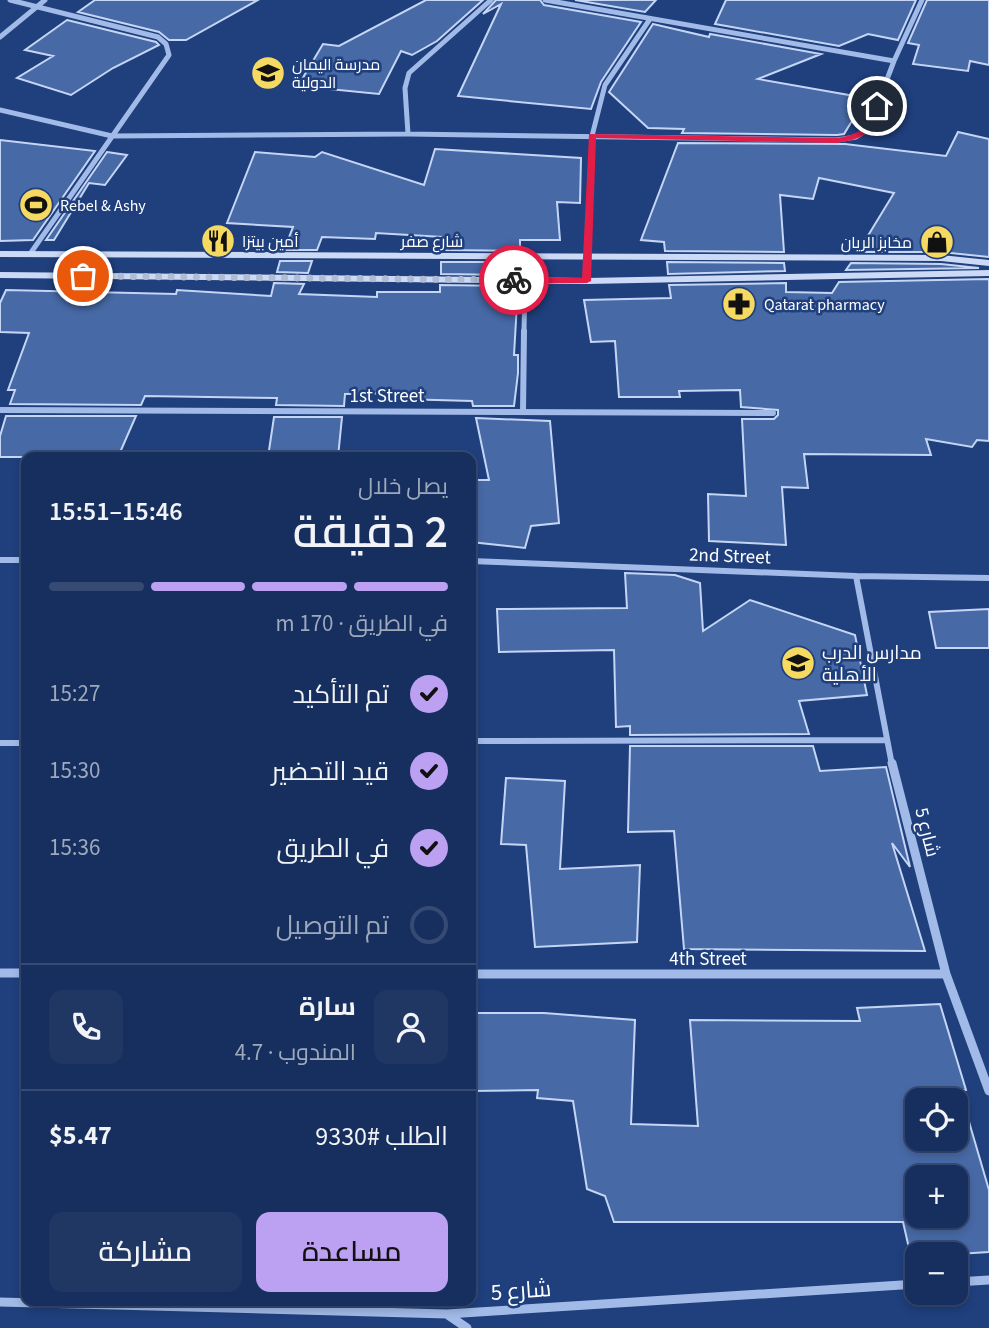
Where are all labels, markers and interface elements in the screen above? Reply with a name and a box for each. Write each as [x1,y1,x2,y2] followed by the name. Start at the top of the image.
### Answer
[249,54,287,92] school or university icon: مدرسة اليمان الدولية
[292,54,380,94] place label: مدرسة اليمان الدولية
[847,76,907,136] pin
[858,87,896,125] icon: home
[17,186,55,224] sports icon: Rebel & Ashy
[60,195,146,217] place label: Rebel & Ashy
[199,222,237,260] restaurant icon: أمين بيتزا
[918,223,956,261] shop icon: مخابز الريان
[242,231,298,253] place label: أمين بيتزا
[400,231,463,253] street label: شارع صفر
[841,232,912,254] place label: مخابز الريان
[479,245,549,315] courier
[53,246,113,306] pin
[64,257,102,295] icon: bag
[495,261,533,299] icon: bike
[720,285,758,323] pharmacy icon: Qatarat pharmacy
[764,294,885,316] place label: Qatarat pharmacy
[350,383,425,410] street label: 1st Street
[358,470,448,503] text: يصل خلال
[49,493,183,530] text: 15:46–15:51
[293,500,448,565] text: 2 دقيقة
[689,542,772,571] street label: 2nd Street
[276,607,448,640] text: في الطريق · 170 m
[822,640,922,689] place label: مدارس الدرب الأهلية
[779,644,817,682] school or university icon: مدارس الدرب الأهلية
[410,675,448,713] icon: check
[292,676,389,713] text: تم التأكيد
[49,677,100,710] text: 15:27
[410,752,448,790] icon: check
[271,753,389,790] text: قيد التحضير
[49,754,100,787] text: 15:30
[907,805,946,860] street label: شارع 5
[410,829,448,867] icon: check
[276,830,389,867] text: في الطريق
[49,831,100,864] text: 15:36
[276,907,389,944] text: تم التوصيل
[669,946,747,973] street label: 4th Street
[299,988,356,1025] text: سارة
[49,990,123,1064] button: phone
[374,990,448,1064] button: person
[235,1036,356,1069] text: المندوب · 4.7
[905,1088,968,1305] map controls
[905,1088,968,1151] button: locate
[49,1117,112,1154] text: $5.47
[315,1118,448,1155] text: الطلب #9330
[905,1165,968,1228] button: +
[49,1212,242,1292] button: مشاركة
[256,1212,448,1292] button: مساعدة
[905,1242,968,1305] button: −
[490,1272,552,1309] street label: شارع 5

